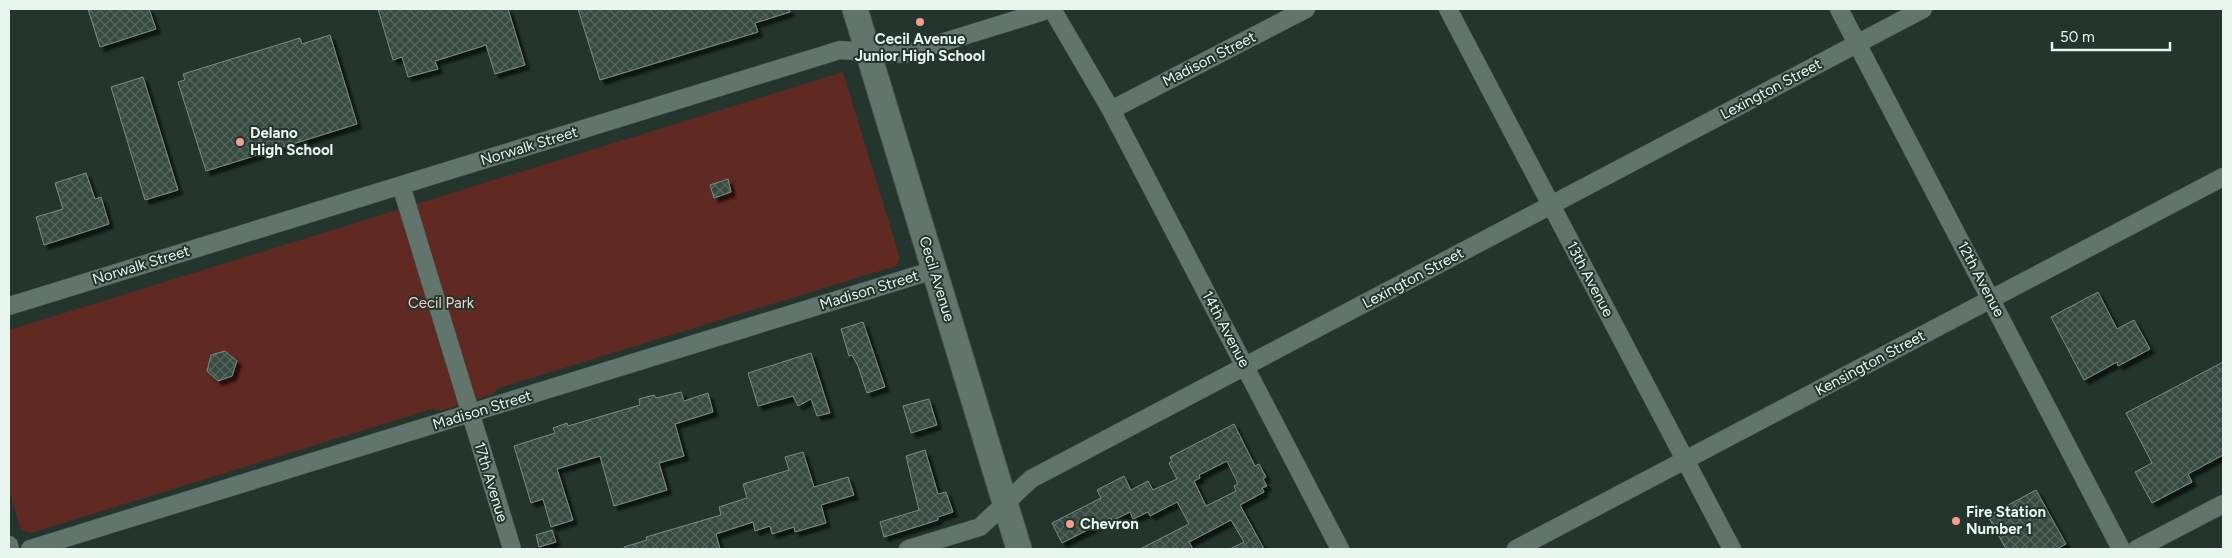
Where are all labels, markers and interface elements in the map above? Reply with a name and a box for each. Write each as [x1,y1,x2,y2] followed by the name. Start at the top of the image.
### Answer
[914,16,926,28] marker: Cecil Avenue Junior High School
[2052,20,2170,52] scale bar
[1159,28,1259,90] street label: Madison Street
[2060,28,2095,46] text: 50 m
[855,30,985,65] place label: Cecil Avenue Junior High School
[1717,55,1825,123] street label: Lexington Street
[478,123,580,169] street label: Norwalk Street
[250,124,333,159] place label: Delano High School
[234,136,246,148] marker: Delano High School
[915,234,959,324] street label: Cecil Avenue
[1563,238,1617,320] street label: 13th Avenue
[1954,238,2008,320] street label: 12th Avenue
[90,242,192,288] street label: Norwalk Street
[1359,244,1467,312] street label: Lexington Street
[817,266,921,314] street label: Madison Street
[1198,288,1254,370] street label: 14th Avenue
[408,294,475,312] park label: Cecil Park
[1812,326,1928,399] street label: Kensington Street
[430,386,534,434] street label: Madison Street
[470,440,512,524] street label: 17th Avenue
[1966,503,2046,538] place label: Fire Station Number 1
[1080,515,1139,533] place label: Chevron
[1950,515,1962,527] marker: Fire Station Number 1
[1064,518,1076,530] marker: Chevron

